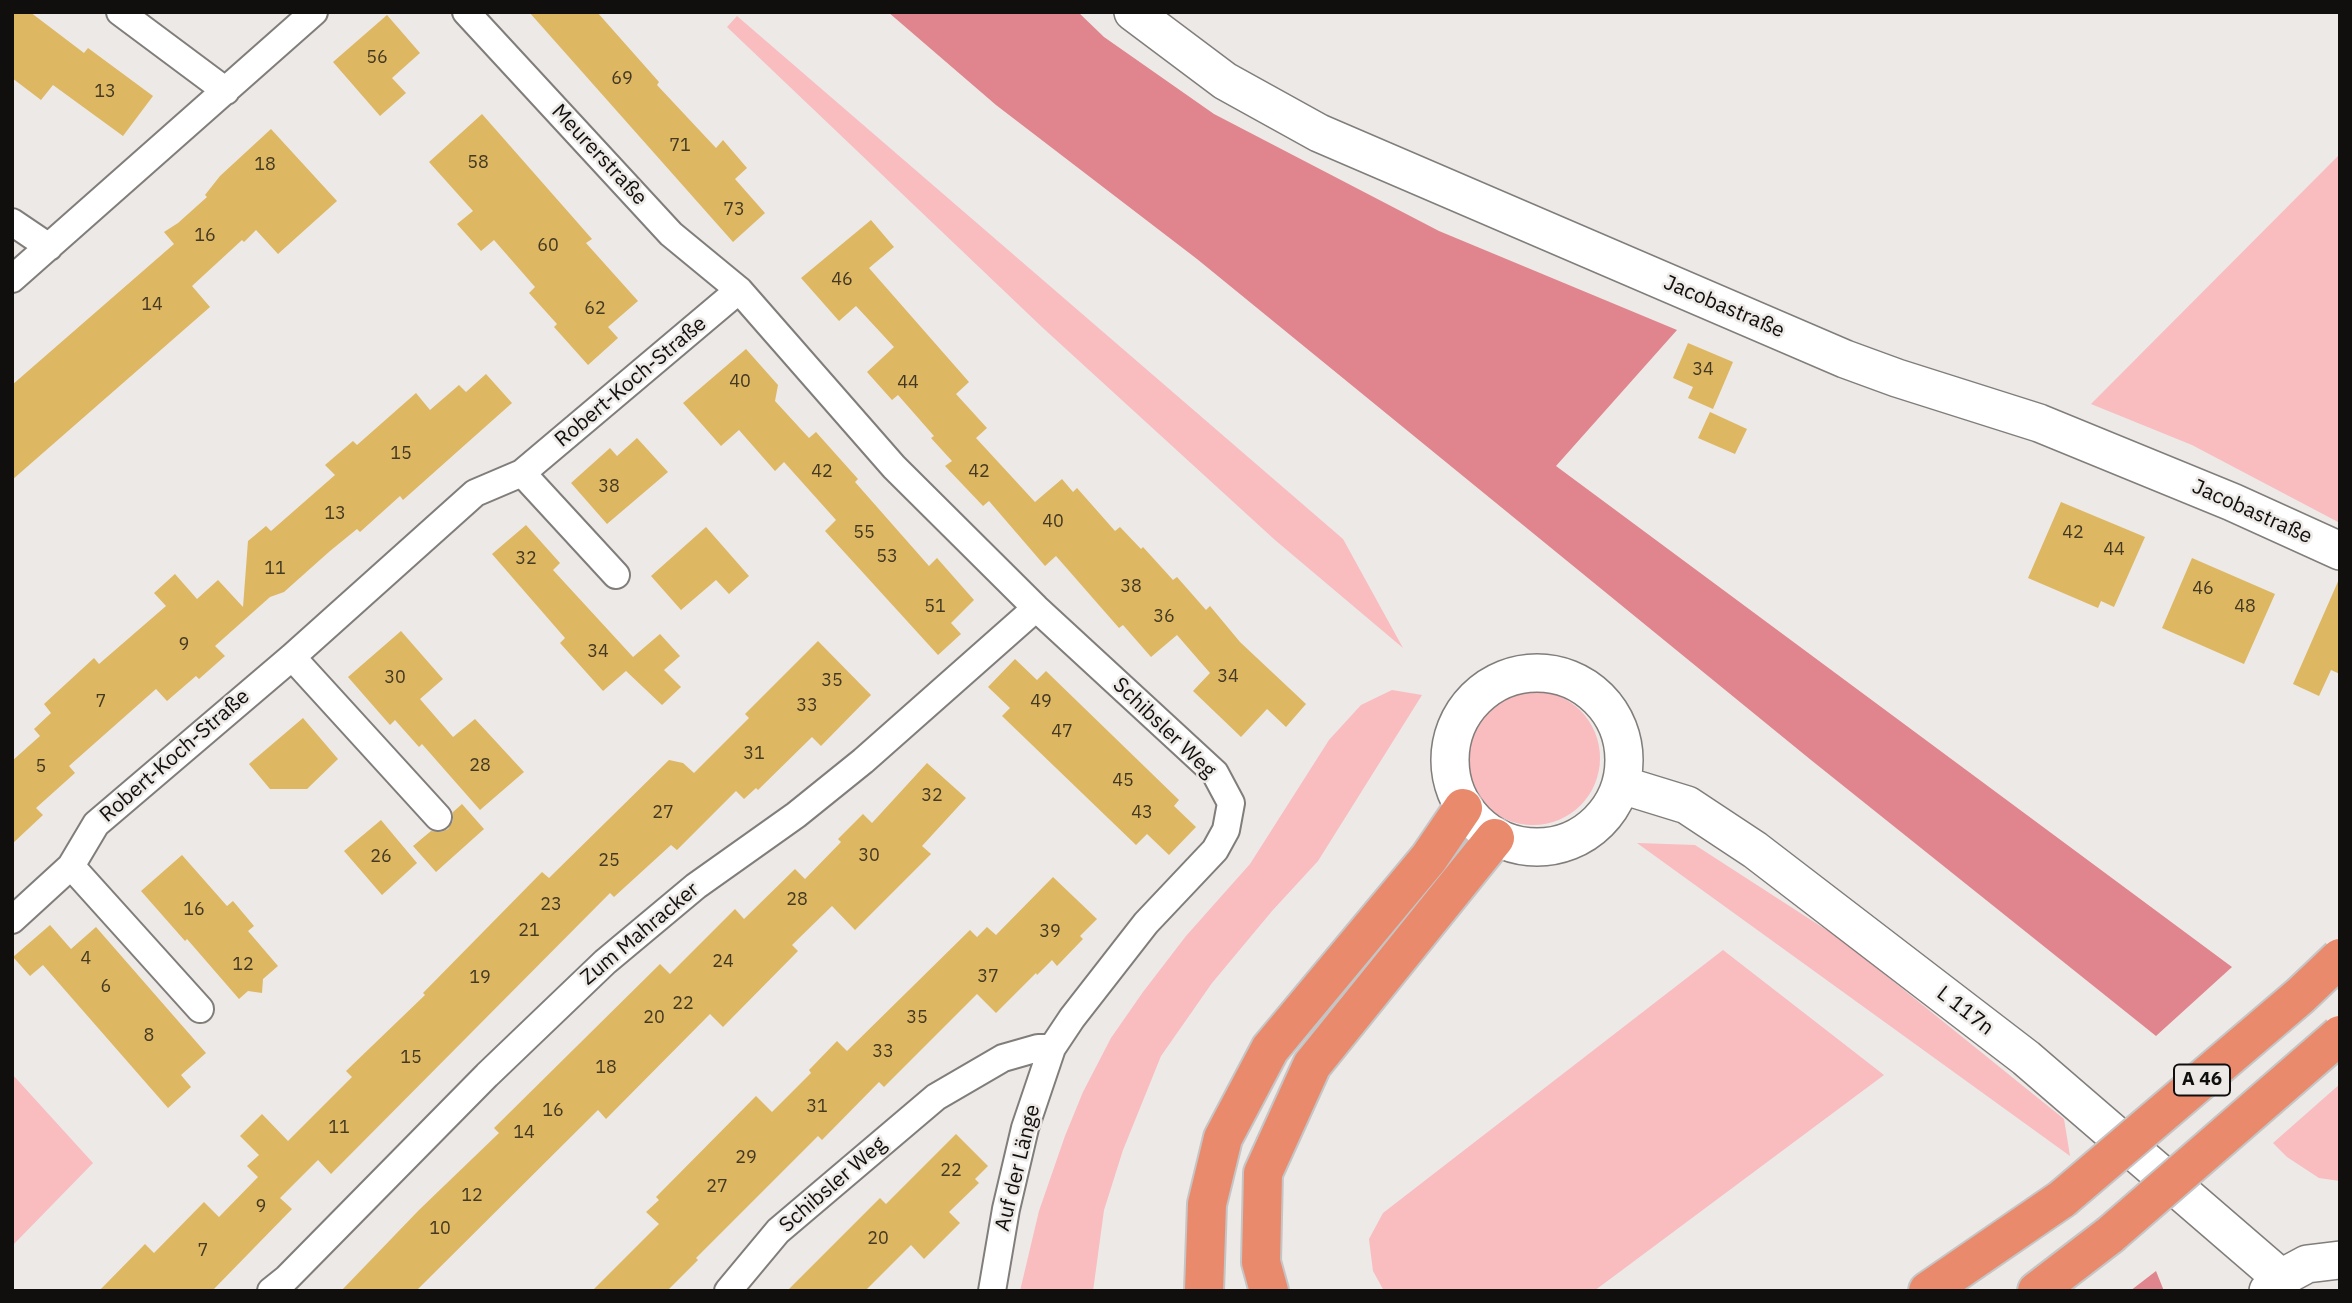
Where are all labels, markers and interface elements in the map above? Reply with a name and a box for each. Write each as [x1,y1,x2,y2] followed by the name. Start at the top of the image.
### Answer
[366,47,388,69] house number: 56
[611,68,633,90] house number: 69
[94,81,116,103] house number: 13
[546,99,652,211] street label: Meurerstraße
[669,135,691,157] house number: 71
[467,152,489,174] house number: 58
[254,154,276,176] house number: 18
[723,199,745,221] house number: 73
[194,225,216,247] house number: 16
[537,235,559,257] house number: 60
[831,269,853,291] house number: 46
[1660,270,1788,344] street label: Jacobastraße
[141,294,163,316] house number: 14
[584,298,606,320] house number: 62
[550,311,712,453] street label: Robert-Koch-Straße
[1692,359,1714,381] house number: 34
[729,371,751,393] house number: 40
[897,372,919,394] house number: 44
[390,443,412,465] house number: 15
[811,461,833,483] house number: 42
[968,461,990,483] house number: 42
[2188,474,2316,550] street label: Jacobastraße
[598,476,620,498] house number: 38
[324,503,346,525] house number: 13
[1042,511,1064,533] house number: 40
[853,522,875,544] house number: 55
[2062,522,2084,544] house number: 42
[2103,539,2125,561] house number: 44
[876,546,898,568] house number: 53
[515,548,537,570] house number: 32
[264,558,286,580] house number: 11
[1120,576,1142,598] house number: 38
[2192,578,2214,600] house number: 46
[924,596,946,618] house number: 51
[2234,596,2256,618] house number: 48
[1153,606,1175,628] house number: 36
[179,634,189,656] house number: 9
[587,641,609,663] house number: 34
[1217,666,1239,688] house number: 34
[384,667,406,689] house number: 30
[821,670,843,692] house number: 35
[1107,673,1221,783] street label: Schibsler Weg
[95,684,255,828] street label: Robert-Koch-Straße
[96,691,106,713] house number: 7
[1030,691,1052,713] house number: 49
[796,695,818,717] house number: 33
[1051,721,1073,743] house number: 47
[743,743,765,765] house number: 31
[469,755,491,777] house number: 28
[36,756,46,778] house number: 5
[1112,770,1134,792] house number: 45
[921,785,943,807] house number: 32
[652,802,674,824] house number: 27
[1131,802,1153,824] house number: 43
[858,845,880,867] house number: 30
[370,846,392,868] house number: 26
[598,850,620,872] house number: 25
[576,877,704,991] street label: Zum Mahracker
[786,889,808,911] house number: 28
[540,894,562,916] house number: 23
[183,899,205,921] house number: 16
[518,920,540,942] house number: 21
[1039,921,1061,943] house number: 39
[81,948,91,970] house number: 4
[712,951,734,973] house number: 24
[232,954,254,976] house number: 12
[977,966,999,988] house number: 37
[469,967,491,989] house number: 19
[101,976,111,998] house number: 6
[1932,981,1998,1041] street label: L 117n
[672,993,694,1015] house number: 22
[643,1007,665,1029] house number: 20
[906,1007,928,1029] house number: 35
[144,1025,154,1047] house number: 8
[872,1041,894,1063] house number: 33
[400,1047,422,1069] house number: 15
[595,1057,617,1079] house number: 18
[2174,1064,2230,1096] road number: A 46
[806,1096,828,1118] house number: 31
[542,1100,564,1122] house number: 16
[990,1102,1046,1234] street label: Auf der Länge
[328,1117,350,1139] house number: 11
[513,1122,535,1144] house number: 14
[774,1132,892,1238] street label: Schibsler Weg
[735,1147,757,1169] house number: 29
[940,1160,962,1182] house number: 22
[706,1176,728,1198] house number: 27
[461,1185,483,1207] house number: 12
[256,1196,266,1218] house number: 9
[429,1218,451,1240] house number: 10
[867,1228,889,1250] house number: 20
[198,1240,208,1262] house number: 7

